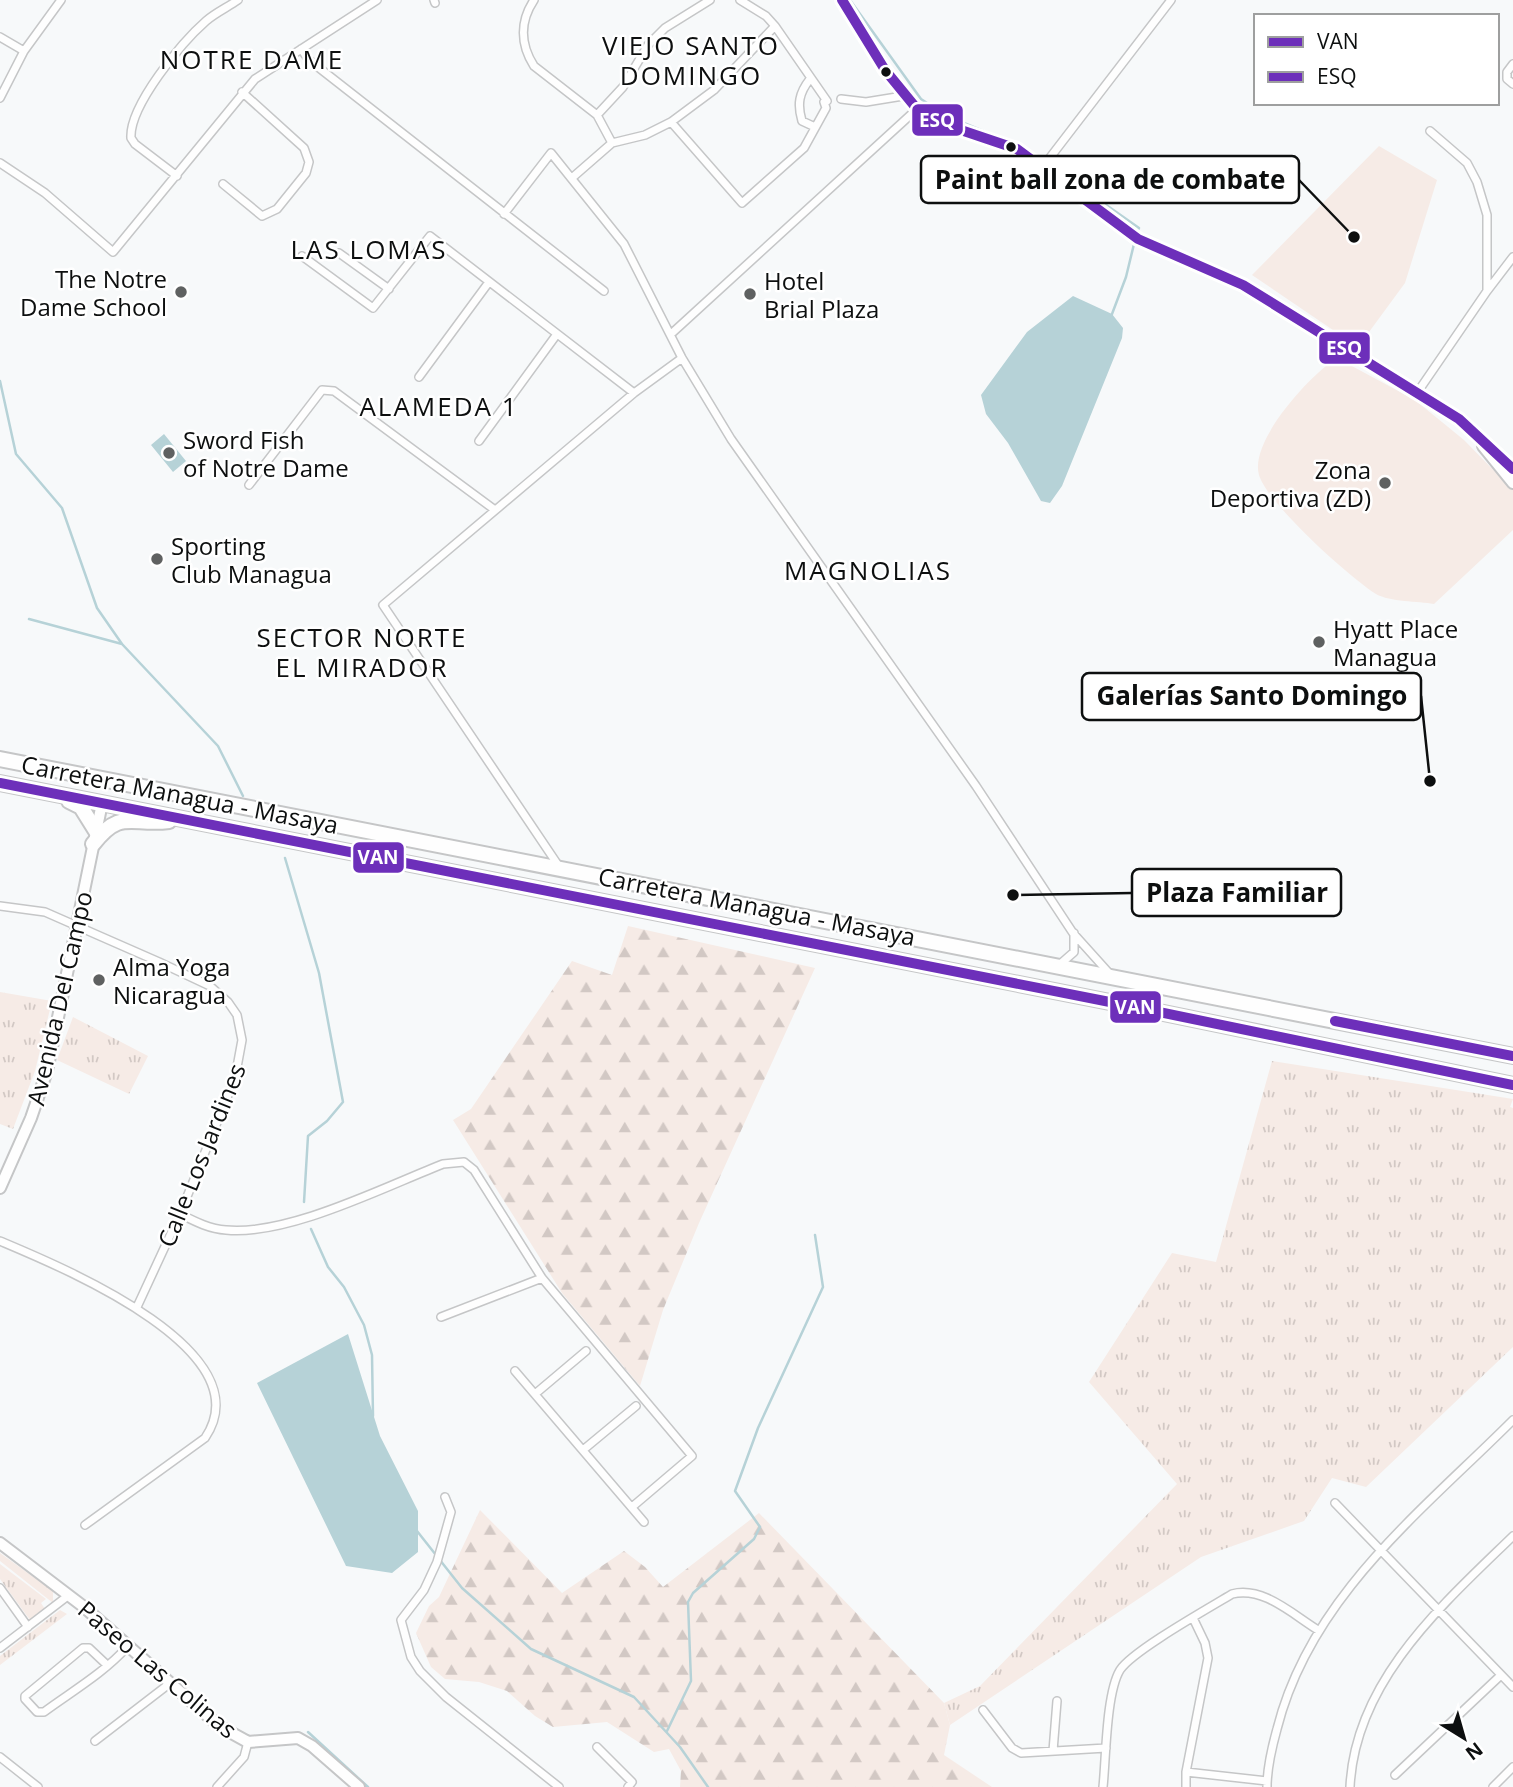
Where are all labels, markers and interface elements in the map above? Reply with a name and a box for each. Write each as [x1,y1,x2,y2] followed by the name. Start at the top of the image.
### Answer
[1254,14,1499,105] legend
[602,27,780,93] district label: VIEJO SANTO DOMINGO
[1317,27,1359,55] text: VAN
[160,41,344,77] district label: NOTRE DAME
[1317,62,1357,90] text: ESQ
[879,65,893,79] unlabelled marker
[911,103,964,137] line badge: ESQ
[919,107,955,133] text: ESQ
[1004,140,1018,154] unlabelled marker
[921,156,1299,203] callout: Paint ball zona de combate
[935,161,1285,197] text: Paint ball zona de combate
[291,231,447,267] district label: LAS LOMAS
[20,262,167,323] place label: The Notre Dame School
[764,264,879,325] place label: Hotel Brial Plaza
[173,284,189,300] marker: The Notre Dame School
[742,286,758,302] marker: Hotel Brial Plaza
[1318,331,1371,365] line badge: ESQ
[1326,335,1362,361] text: ESQ
[359,388,519,424] district label: ALAMEDA 1
[183,423,349,484] place label: Sword Fish of Notre Dame
[161,445,177,461] marker: Sword Fish of Notre Dame
[1210,453,1371,514] place label: Zona Deportiva (ZD)
[1377,475,1393,491] marker: Zona Deportiva (ZD)
[171,529,332,590] place label: Sporting Club Managua
[149,551,165,567] marker: Sporting Club Managua
[784,552,952,588] district label: MAGNOLIAS
[1333,612,1458,673] place label: Hyatt Place Managua
[256,619,468,685] district label: SECTOR NORTE EL MIRADOR
[1311,634,1327,650] marker: Hyatt Place Managua
[1082,673,1421,720] callout: Galerías Santo Domingo
[1097,677,1407,713] text: Galerías Santo Domingo
[19,747,341,841] street label: Carretera Managua - Masaya
[352,841,405,874] line badge: VAN
[358,844,398,870] text: VAN
[596,859,918,953] street label: Carretera Managua - Masaya
[1132,869,1341,916] callout: Plaza Familiar
[1146,874,1328,910] text: Plaza Familiar
[18,888,100,1108] street label: Avenida Del Campo
[113,950,230,1011] place label: Alma Yoga Nicaragua
[91,972,107,988] marker: Alma Yoga Nicaragua
[1109,990,1162,1024] line badge: VAN
[1115,994,1155,1020] text: VAN
[149,1058,253,1252] street label: Calle Los Jardines
[72,1593,244,1745] street label: Paseo Las Colinas
[1429,1703,1499,1773] north arrow
[1460,1737,1488,1767] text: N

